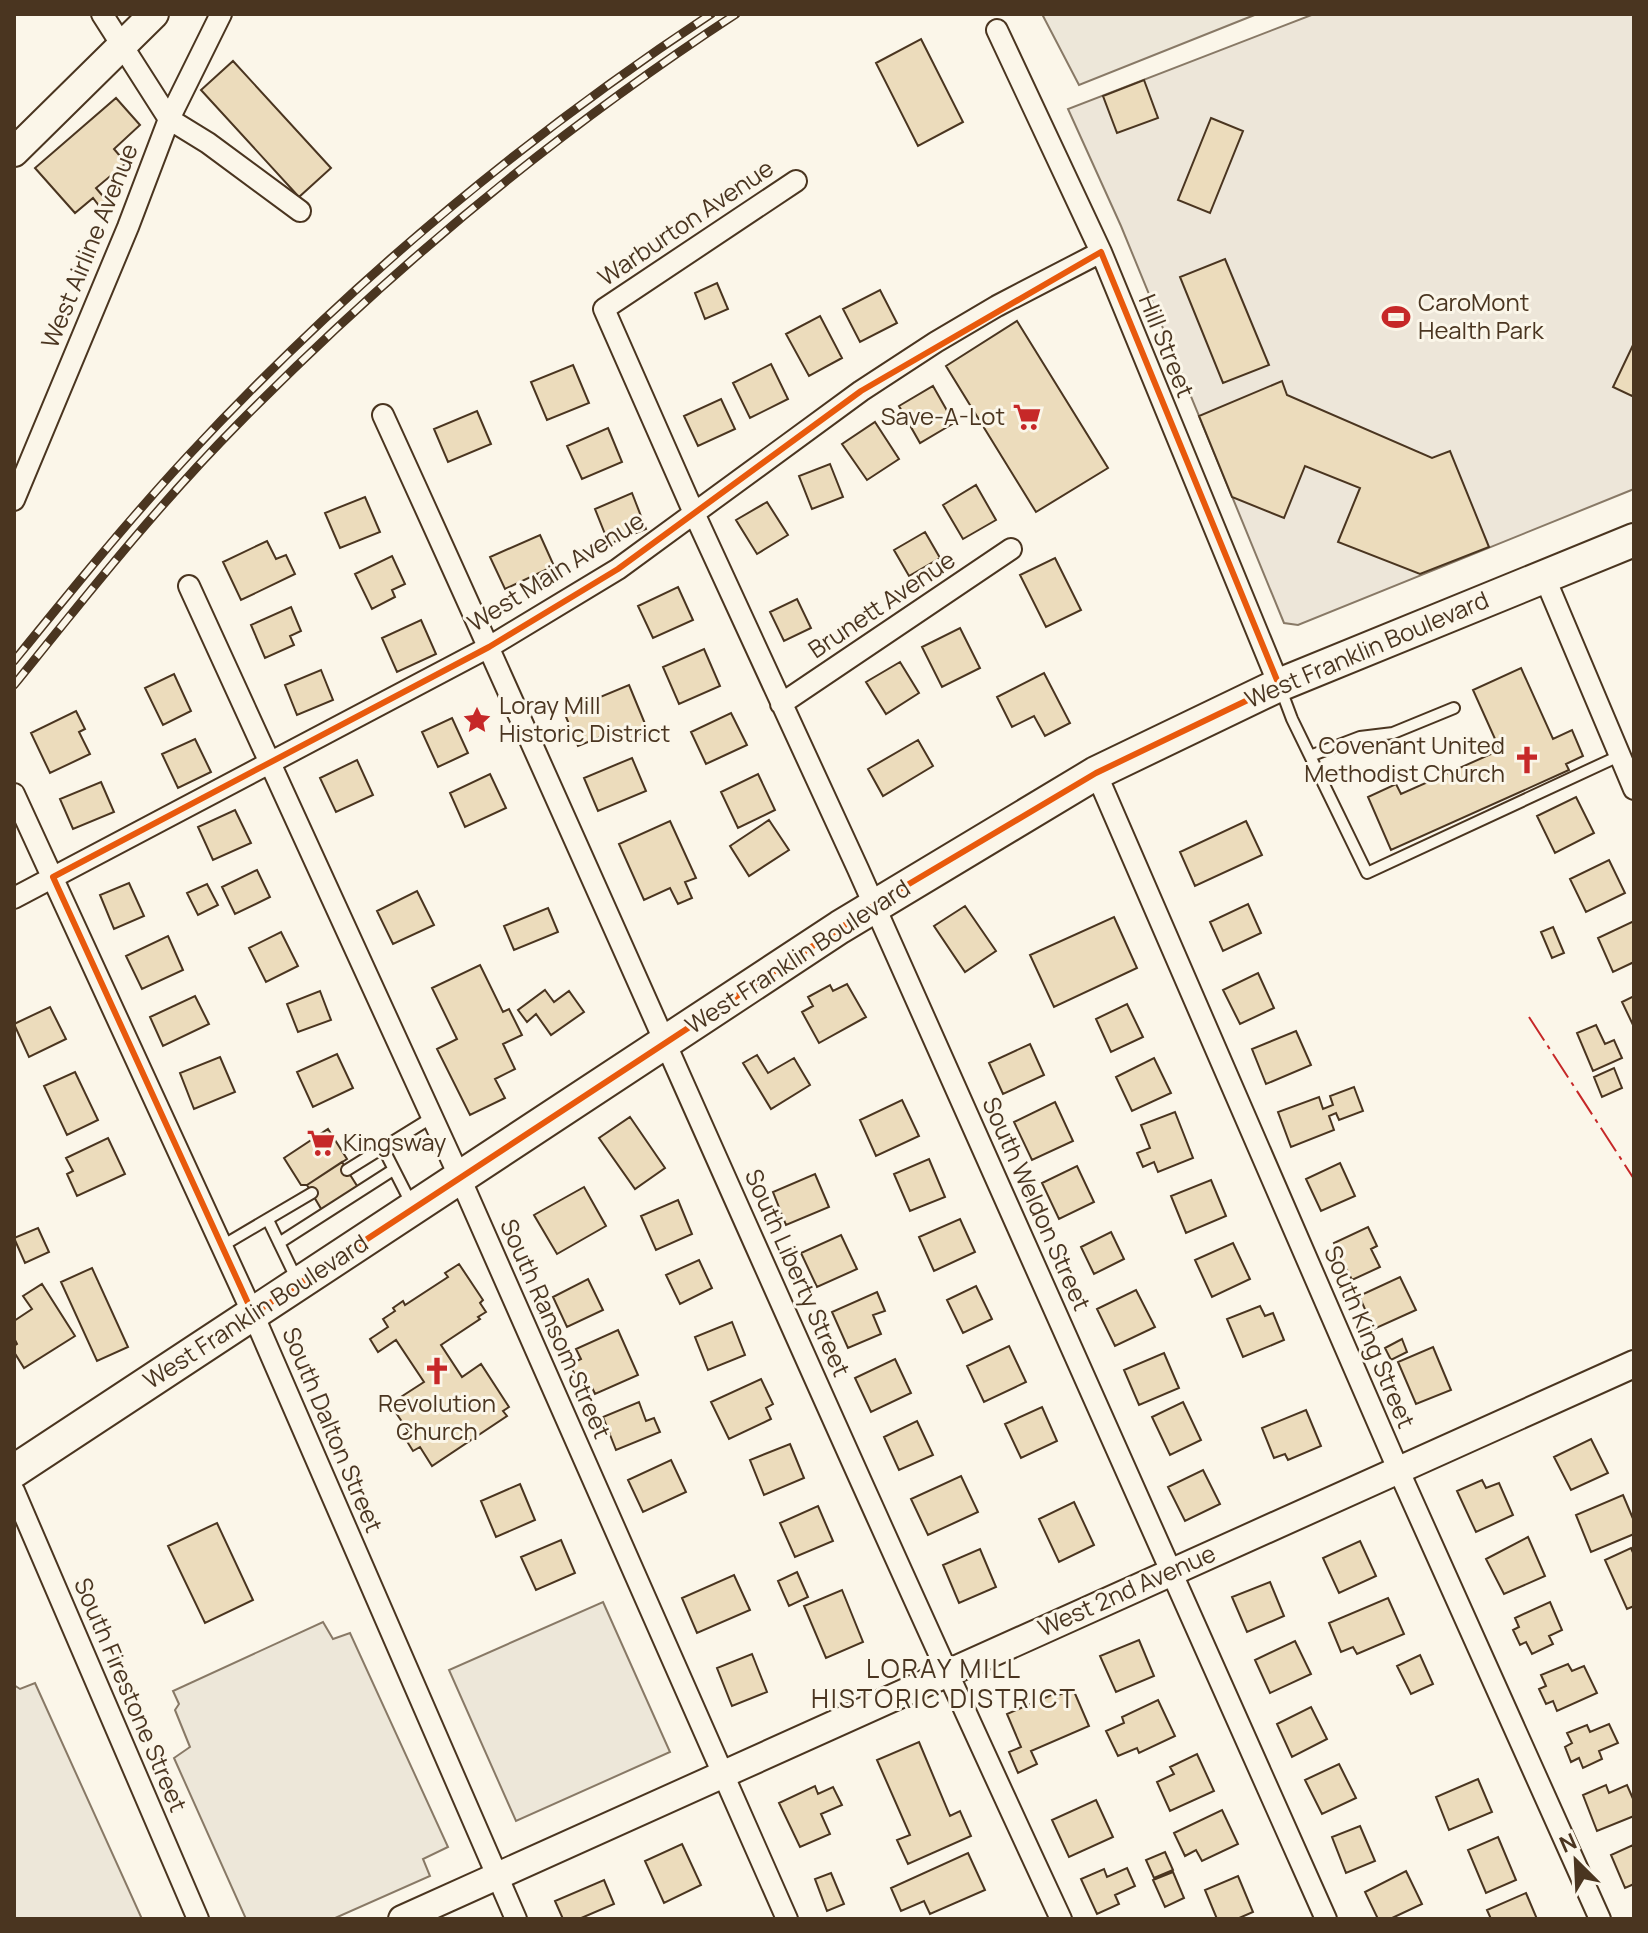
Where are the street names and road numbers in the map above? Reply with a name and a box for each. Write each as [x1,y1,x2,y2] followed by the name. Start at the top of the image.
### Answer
[32,138,145,353] street label: West Airline Avenue
[591,151,779,293] street label: Warburton Avenue
[1132,289,1203,402] street label: Hill Street
[461,503,650,638] street label: West Main Avenue
[801,542,961,665] street label: Brunett Avenue
[1239,582,1493,715] street label: West Franklin Boulevard
[678,871,916,1041] street label: West Franklin Boulevard
[975,1091,1099,1315] street label: South Weldon Street
[738,1163,859,1381] street label: South Liberty Street
[493,1213,620,1443] street label: South Ransom Street
[136,1226,374,1396] street label: West Franklin Boulevard
[1317,1240,1424,1433] street label: South King Street
[275,1322,392,1537] street label: South Dalton Street
[1032,1536,1220,1644] street label: West 2nd Avenue
[67,1572,196,1817] street label: South Firestone Street

